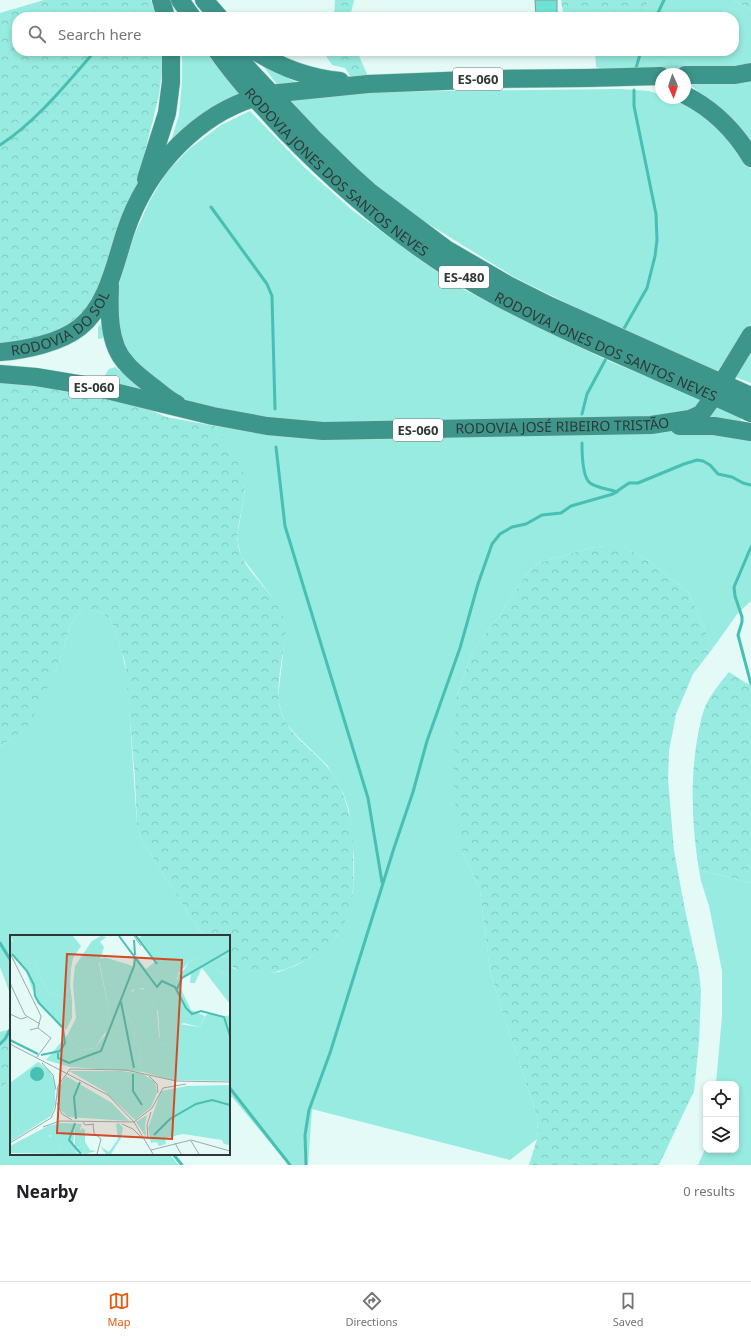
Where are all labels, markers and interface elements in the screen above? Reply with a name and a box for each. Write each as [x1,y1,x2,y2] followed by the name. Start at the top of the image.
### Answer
[12,12,739,56] search box
[26,23,48,45] icon: search
[58,24,141,44] text: Search here
[453,68,503,90] road number: ES-060
[655,68,691,104] north arrow
[241,83,433,261] street label: RODOVIA JONES DOS SANTOS NEVES
[439,266,489,288] road number: ES-480
[491,287,721,406] street label: RODOVIA JONES DOS SANTOS NEVES
[10,288,114,360] street label: RODOVIA DO SOL
[69,376,119,398] road number: ES-060
[455,412,671,438] street label: RODOVIA JOSÉ RIBEIRO TRISTÃO
[393,419,443,441] road number: ES-060
[10,935,230,1155] inset map
[703,1081,739,1153] map controls
[703,1081,739,1117] button: locate
[703,1117,739,1153] button: layers
[16,1180,78,1203] text: Nearby
[683,1182,735,1200] text: 0 results
[108,1290,130,1329] tab: Map
[345,1290,398,1329] tab: Directions
[613,1290,643,1329] tab: Saved

